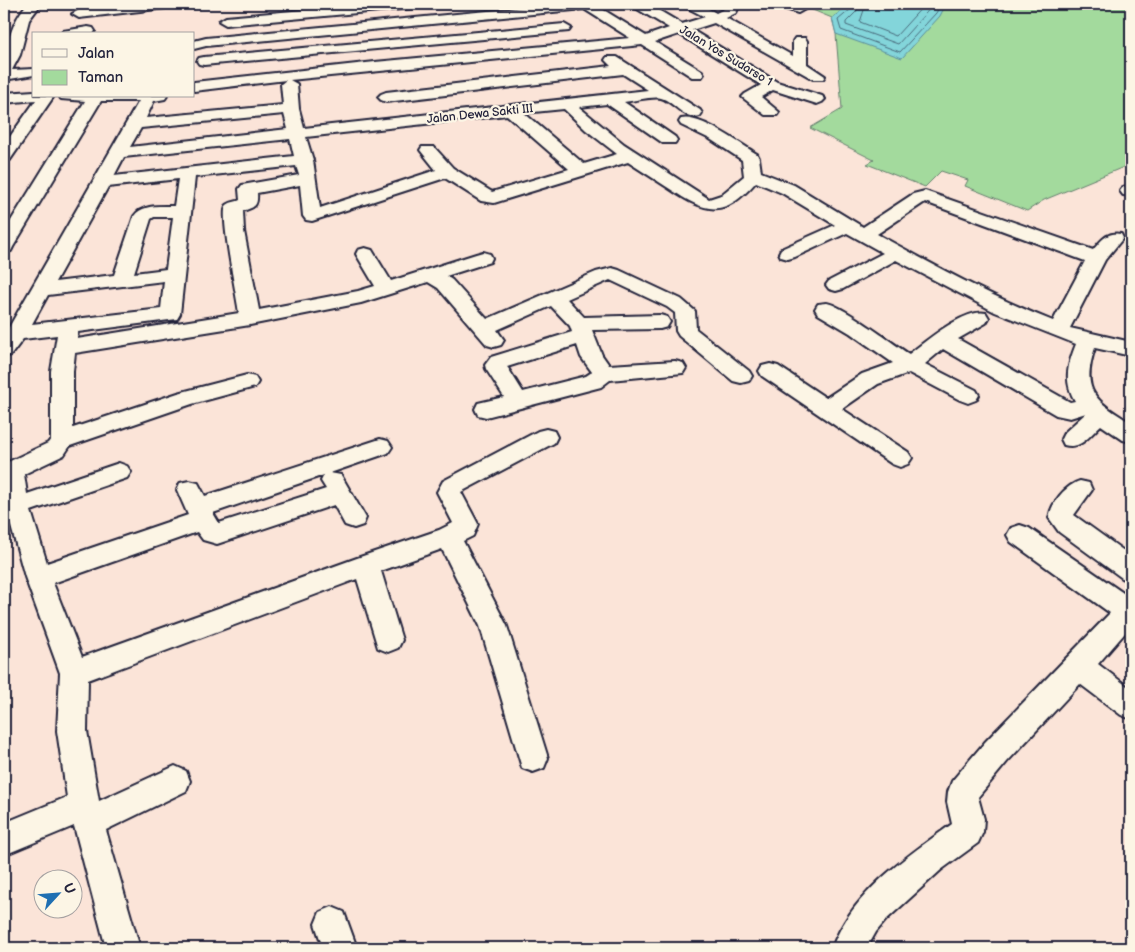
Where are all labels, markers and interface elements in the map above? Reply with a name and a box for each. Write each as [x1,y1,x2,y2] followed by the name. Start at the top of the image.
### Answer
[677,22,775,90] street label: Jalan Yos Sudarso 1
[32,32,195,98] legend
[78,44,114,63] text: Jalan
[78,68,123,87] text: Taman
[426,101,534,127] street label: Jalan Dewa Sakti III
[32,870,82,920] north arrow
[59,880,79,897] text: U

